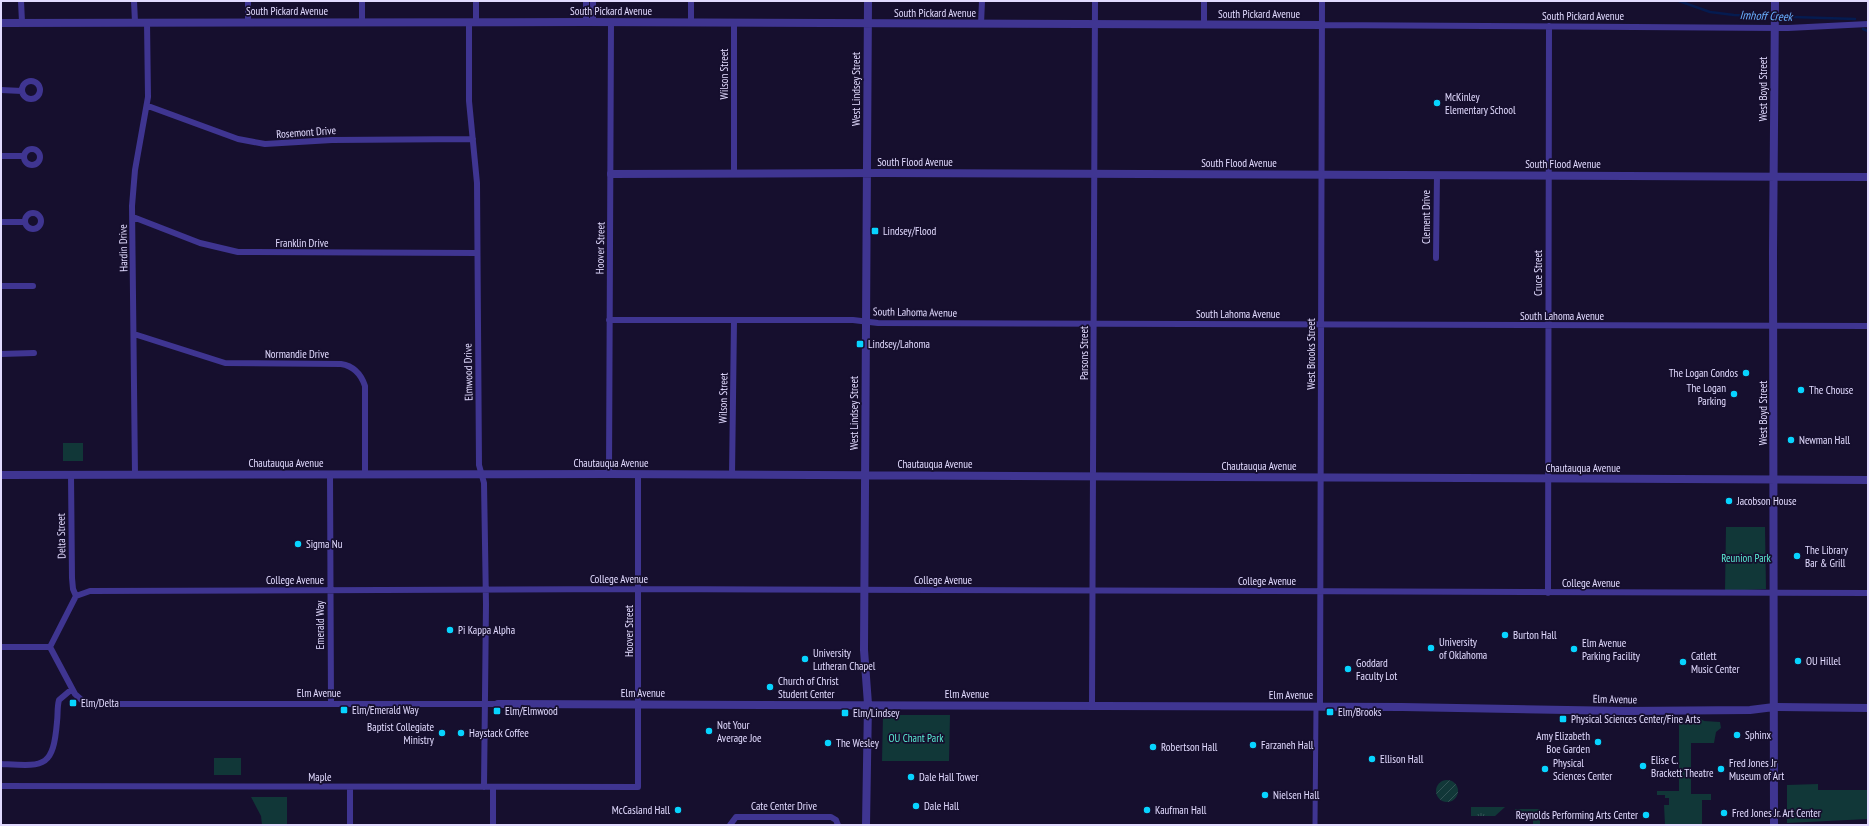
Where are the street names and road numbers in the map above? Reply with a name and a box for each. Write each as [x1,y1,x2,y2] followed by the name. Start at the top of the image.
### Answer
[246,4,328,18] street label: South Pickard Avenue
[570,4,652,18] street label: South Pickard Avenue
[894,6,976,20] street label: South Pickard Avenue
[1218,7,1300,21] street label: South Pickard Avenue
[1542,9,1624,23] street label: South Pickard Avenue
[717,49,731,99] street label: Wilson Street
[849,52,863,126] street label: West Lindsey Street
[1756,57,1770,121] street label: West Boyd Street
[276,123,337,141] street label: Rosemont Drive
[877,155,953,169] street label: South Flood Avenue
[1201,156,1277,170] street label: South Flood Avenue
[1525,157,1601,171] street label: South Flood Avenue
[1419,190,1433,244] street label: Clement Drive
[593,222,607,274] street label: Hoover Street
[116,224,130,272] street label: Hardin Drive
[275,236,329,250] street label: Franklin Drive
[1531,250,1545,296] street label: Cruce Street
[873,304,958,320] street label: South Lahoma Avenue
[1196,307,1281,321] street label: South Lahoma Avenue
[1520,309,1605,323] street label: South Lahoma Avenue
[1304,318,1318,390] street label: West Brooks Street
[1077,326,1091,380] street label: Parsons Street
[460,343,476,401] street label: Elmwood Drive
[265,347,329,361] street label: Normandie Drive
[716,373,730,423] street label: Wilson Street
[847,376,861,450] street label: West Lindsey Street
[1756,381,1770,445] street label: West Boyd Street
[248,456,324,470] street label: Chautauqua Avenue
[573,456,649,470] street label: Chautauqua Avenue
[897,457,973,471] street label: Chautauqua Avenue
[1221,459,1297,473] street label: Chautauqua Avenue
[1545,461,1621,475] street label: Chautauqua Avenue
[54,513,68,559] street label: Delta Street
[590,572,649,586] street label: College Avenue
[266,573,325,587] street label: College Avenue
[914,573,973,587] street label: College Avenue
[1238,574,1297,588] street label: College Avenue
[1562,576,1621,590] street label: College Avenue
[313,600,327,649] street label: Emerald Way
[622,605,636,657] street label: Hoover Street
[297,686,342,700] street label: Elm Avenue
[621,686,666,700] street label: Elm Avenue
[945,687,990,701] street label: Elm Avenue
[1269,688,1314,702] street label: Elm Avenue
[1593,692,1638,706] street label: Elm Avenue
[308,770,332,784] street label: Maple
[751,799,817,813] street label: Cate Center Drive

